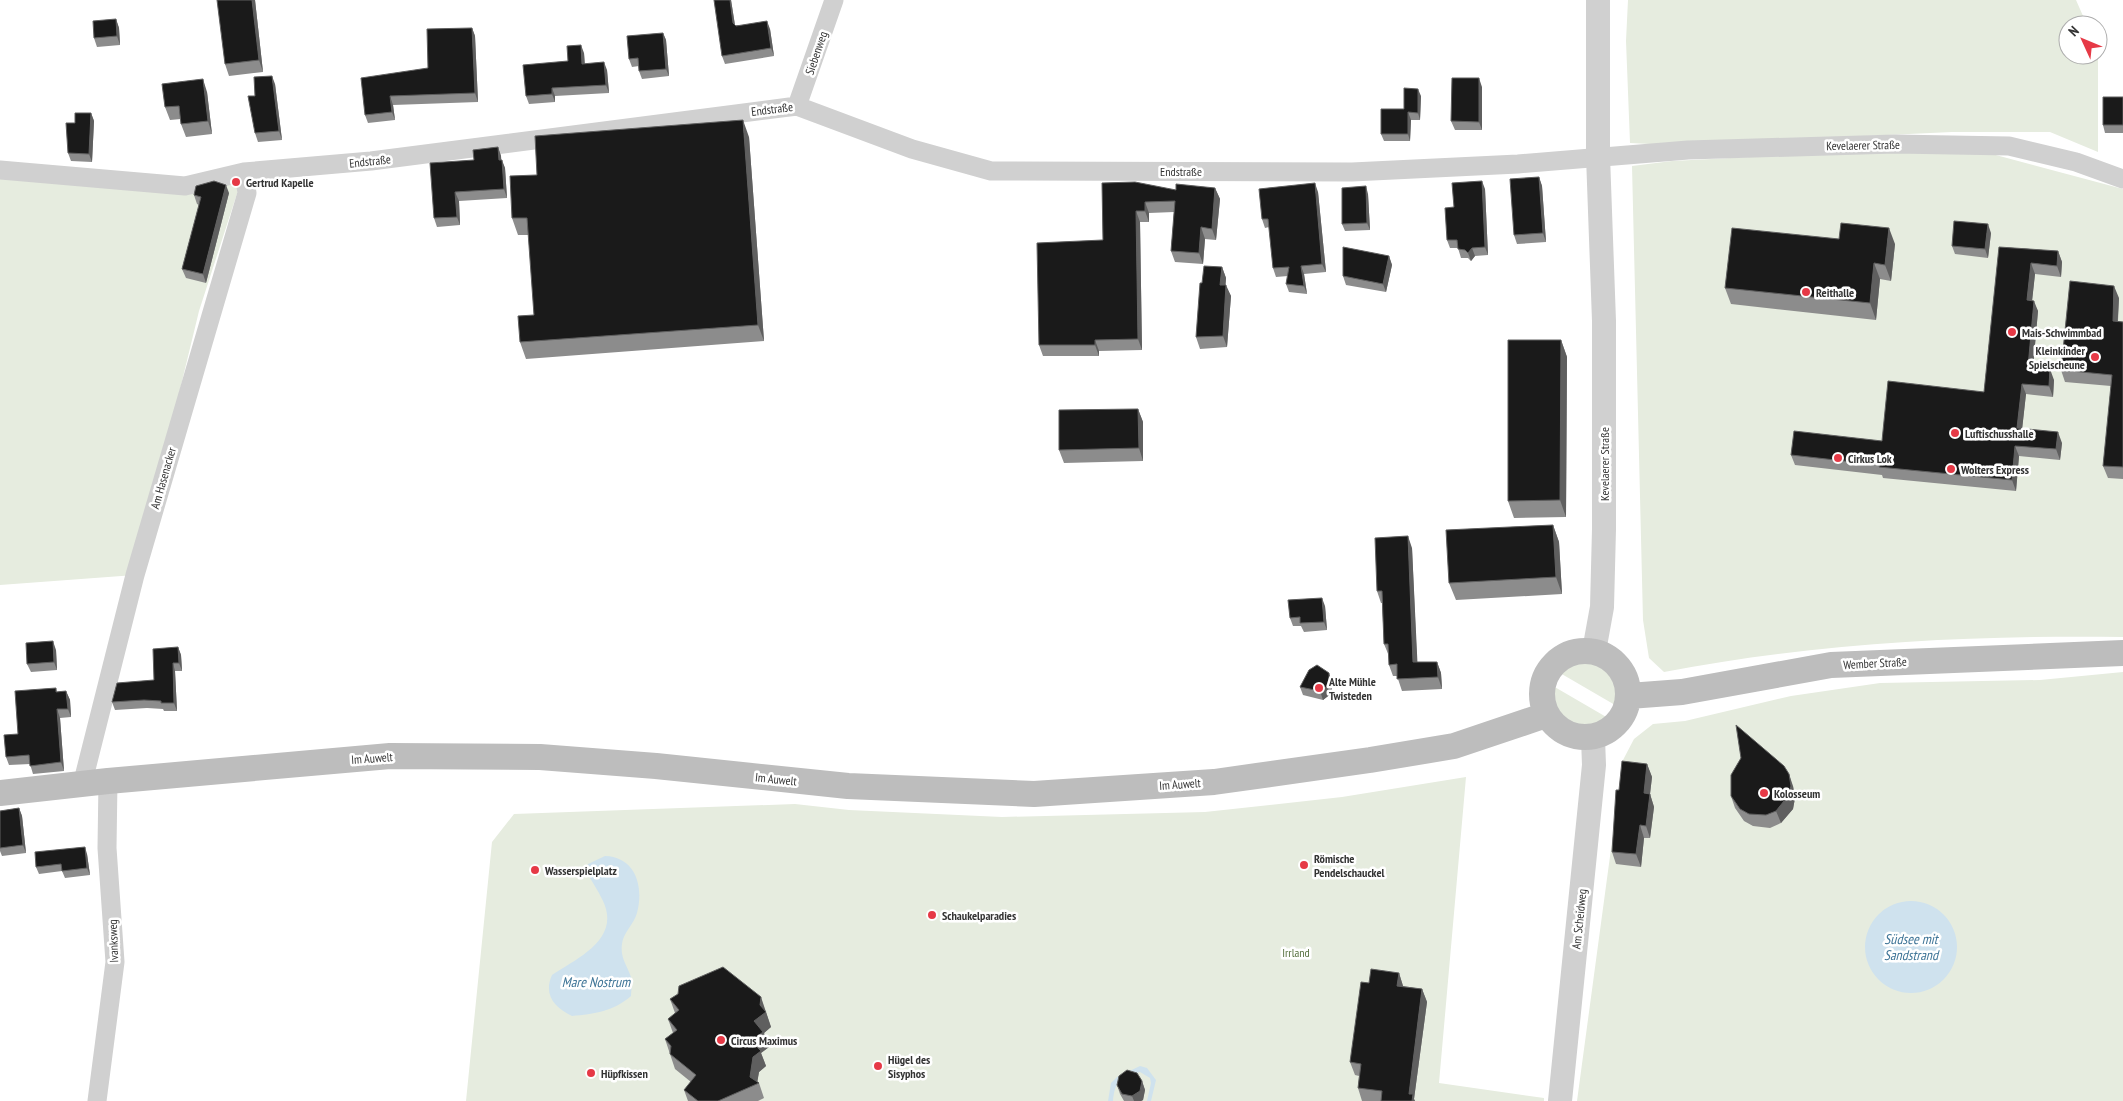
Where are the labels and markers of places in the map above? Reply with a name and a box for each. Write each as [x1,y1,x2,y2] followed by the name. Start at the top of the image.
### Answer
[246,175,314,190] place label: Gertrud Kapelle
[230,176,242,188] marker: Gertrud Kapelle
[1816,285,1854,300] place label: Reithalle
[1800,286,1812,298] marker: Reithalle
[2022,325,2102,340] place label: Mais-Schwimmbad
[2006,326,2018,338] marker: Mais-Schwimmbad
[2029,343,2085,372] place label: Kleinkinder Spielscheune
[2089,351,2101,363] marker: Kleinkinder Spielscheune
[1965,426,2034,441] place label: Luftischusshalle
[1949,427,1961,439] marker: Luftischusshalle
[1848,451,1892,466] place label: Cirkus Lok
[1832,452,1844,464] marker: Cirkus Lok
[1960,462,2029,477] place label: Wolters Express
[1945,463,1957,475] marker: Wolters Express
[1328,674,1376,703] place label: Alte Mühle Twisteden
[1313,682,1325,694] marker: Alte Mühle Twisteden
[1774,786,1820,801] place label: Kolosseum
[1758,787,1770,799] marker: Kolosseum
[1314,851,1385,880] place label: Römische Pendelschauckel
[1298,859,1310,871] marker: Römische Pendelschauckel
[544,863,617,878] place label: Wasserspielplatz
[529,864,541,876] marker: Wasserspielplatz
[942,908,1016,923] place label: Schaukelparadies
[926,909,938,921] marker: Schaukelparadies
[731,1033,797,1048] place label: Circus Maximus
[715,1034,727,1046] marker: Circus Maximus
[888,1052,930,1081] place label: Hügel des Sisyphos
[872,1060,884,1072] marker: Hügel des Sisyphos
[601,1066,648,1081] place label: Hüpfkissen
[585,1067,597,1079] marker: Hüpfkissen

